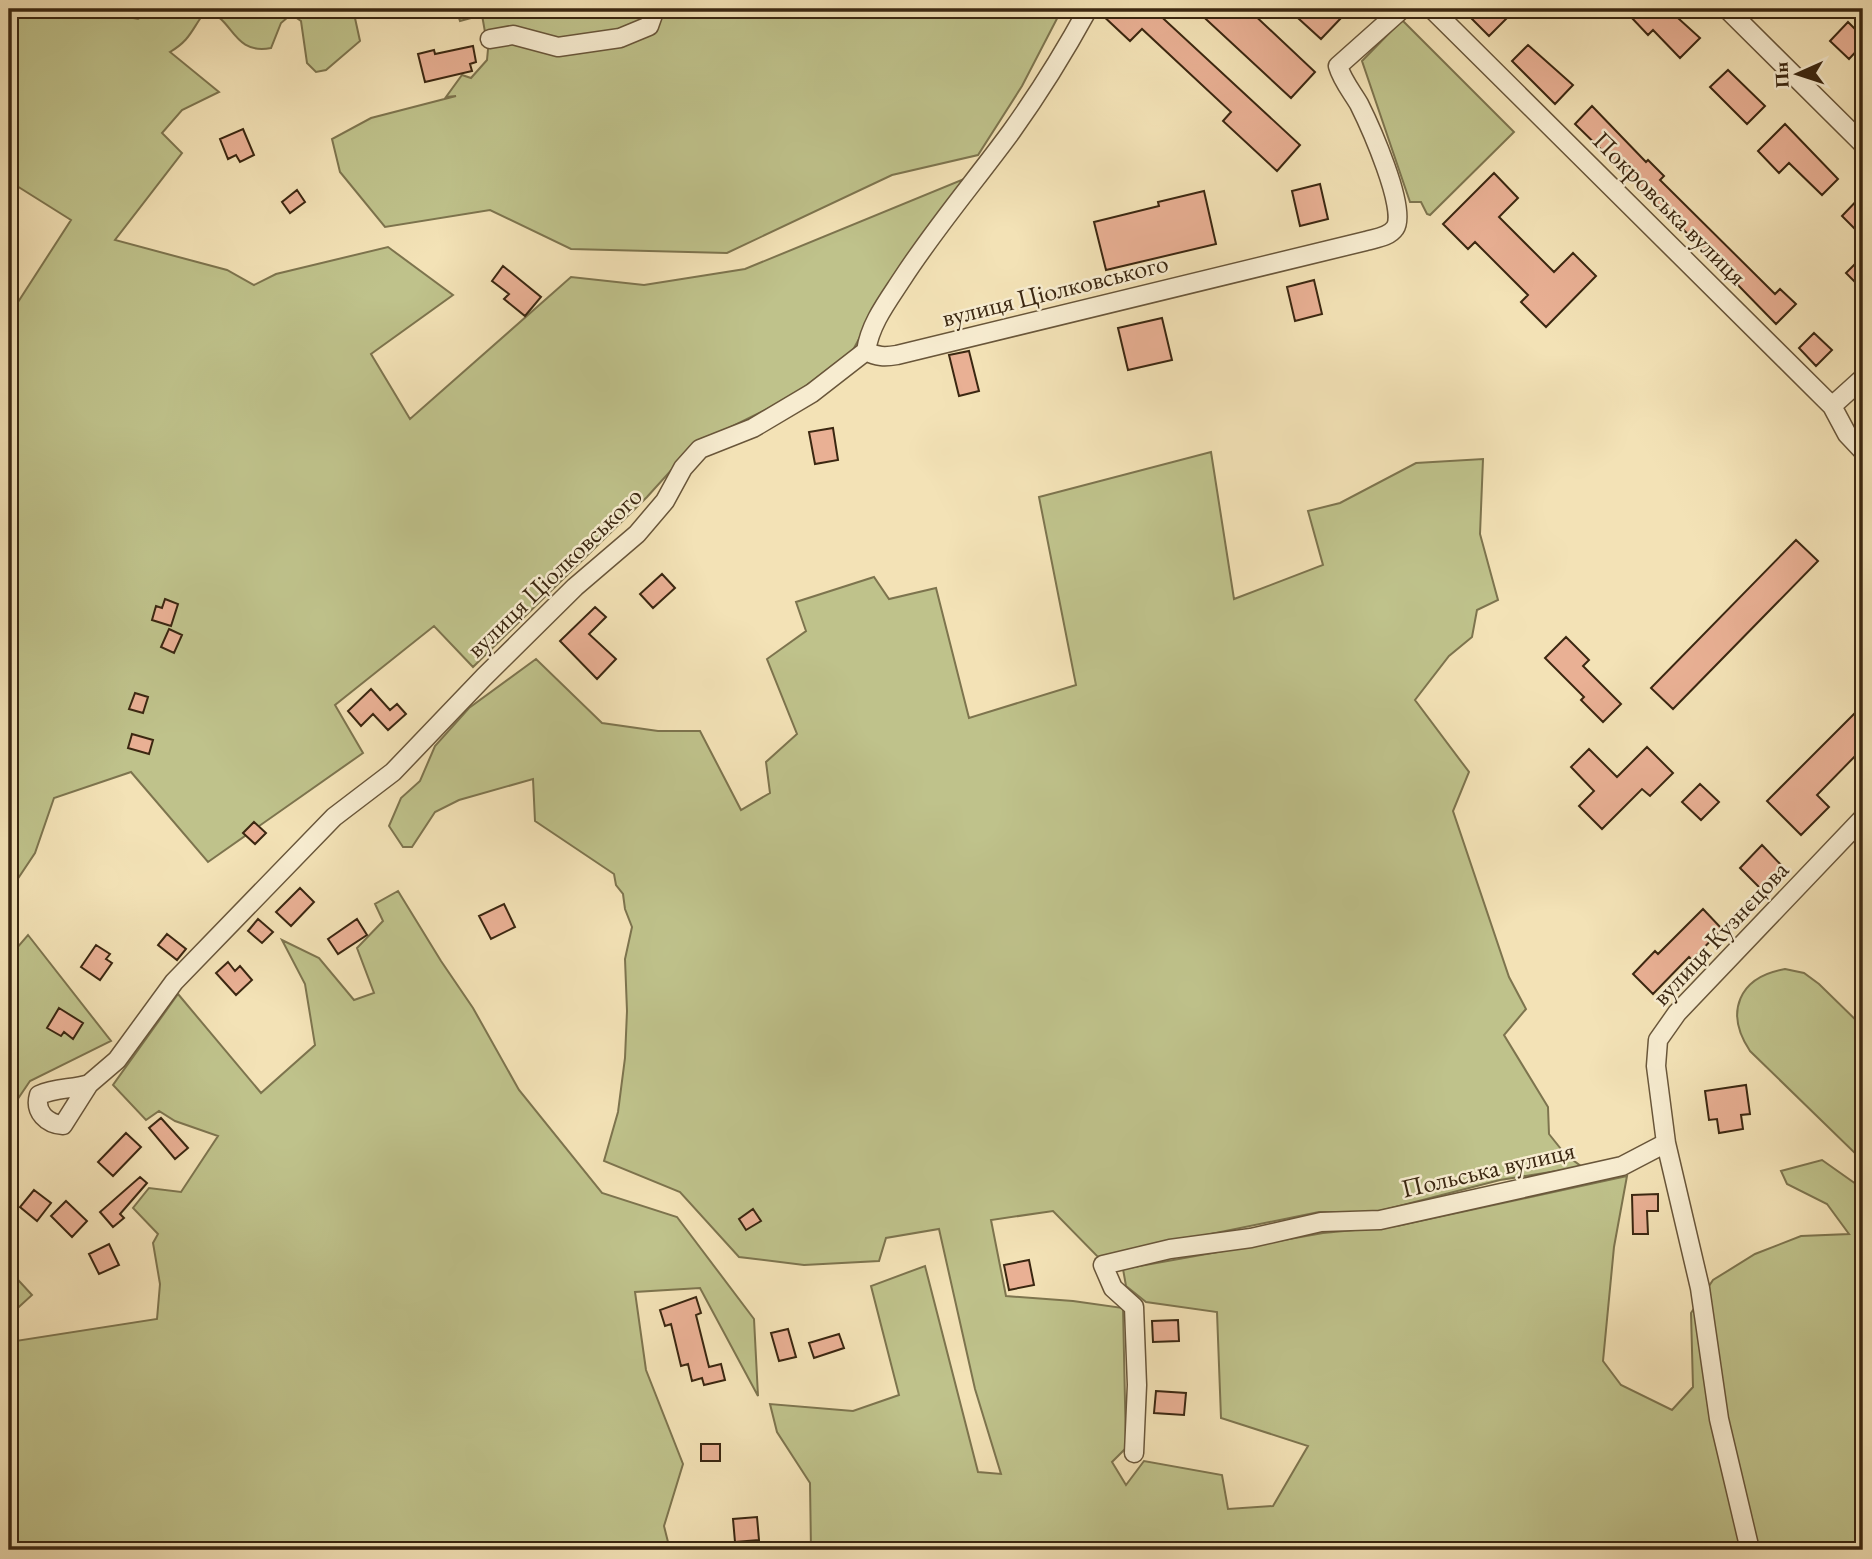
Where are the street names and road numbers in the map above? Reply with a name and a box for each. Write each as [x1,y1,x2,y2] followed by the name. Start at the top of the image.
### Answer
[1586,124,1754,292] street label: Покровська вулиця
[938,245,1172,335] street label: вулиця Ціолковського
[459,479,649,665] street label: вулиця Ціолковського
[1644,853,1796,1013] street label: вулиця Кузнєцова
[1398,1132,1578,1206] street label: Польська вулиця

